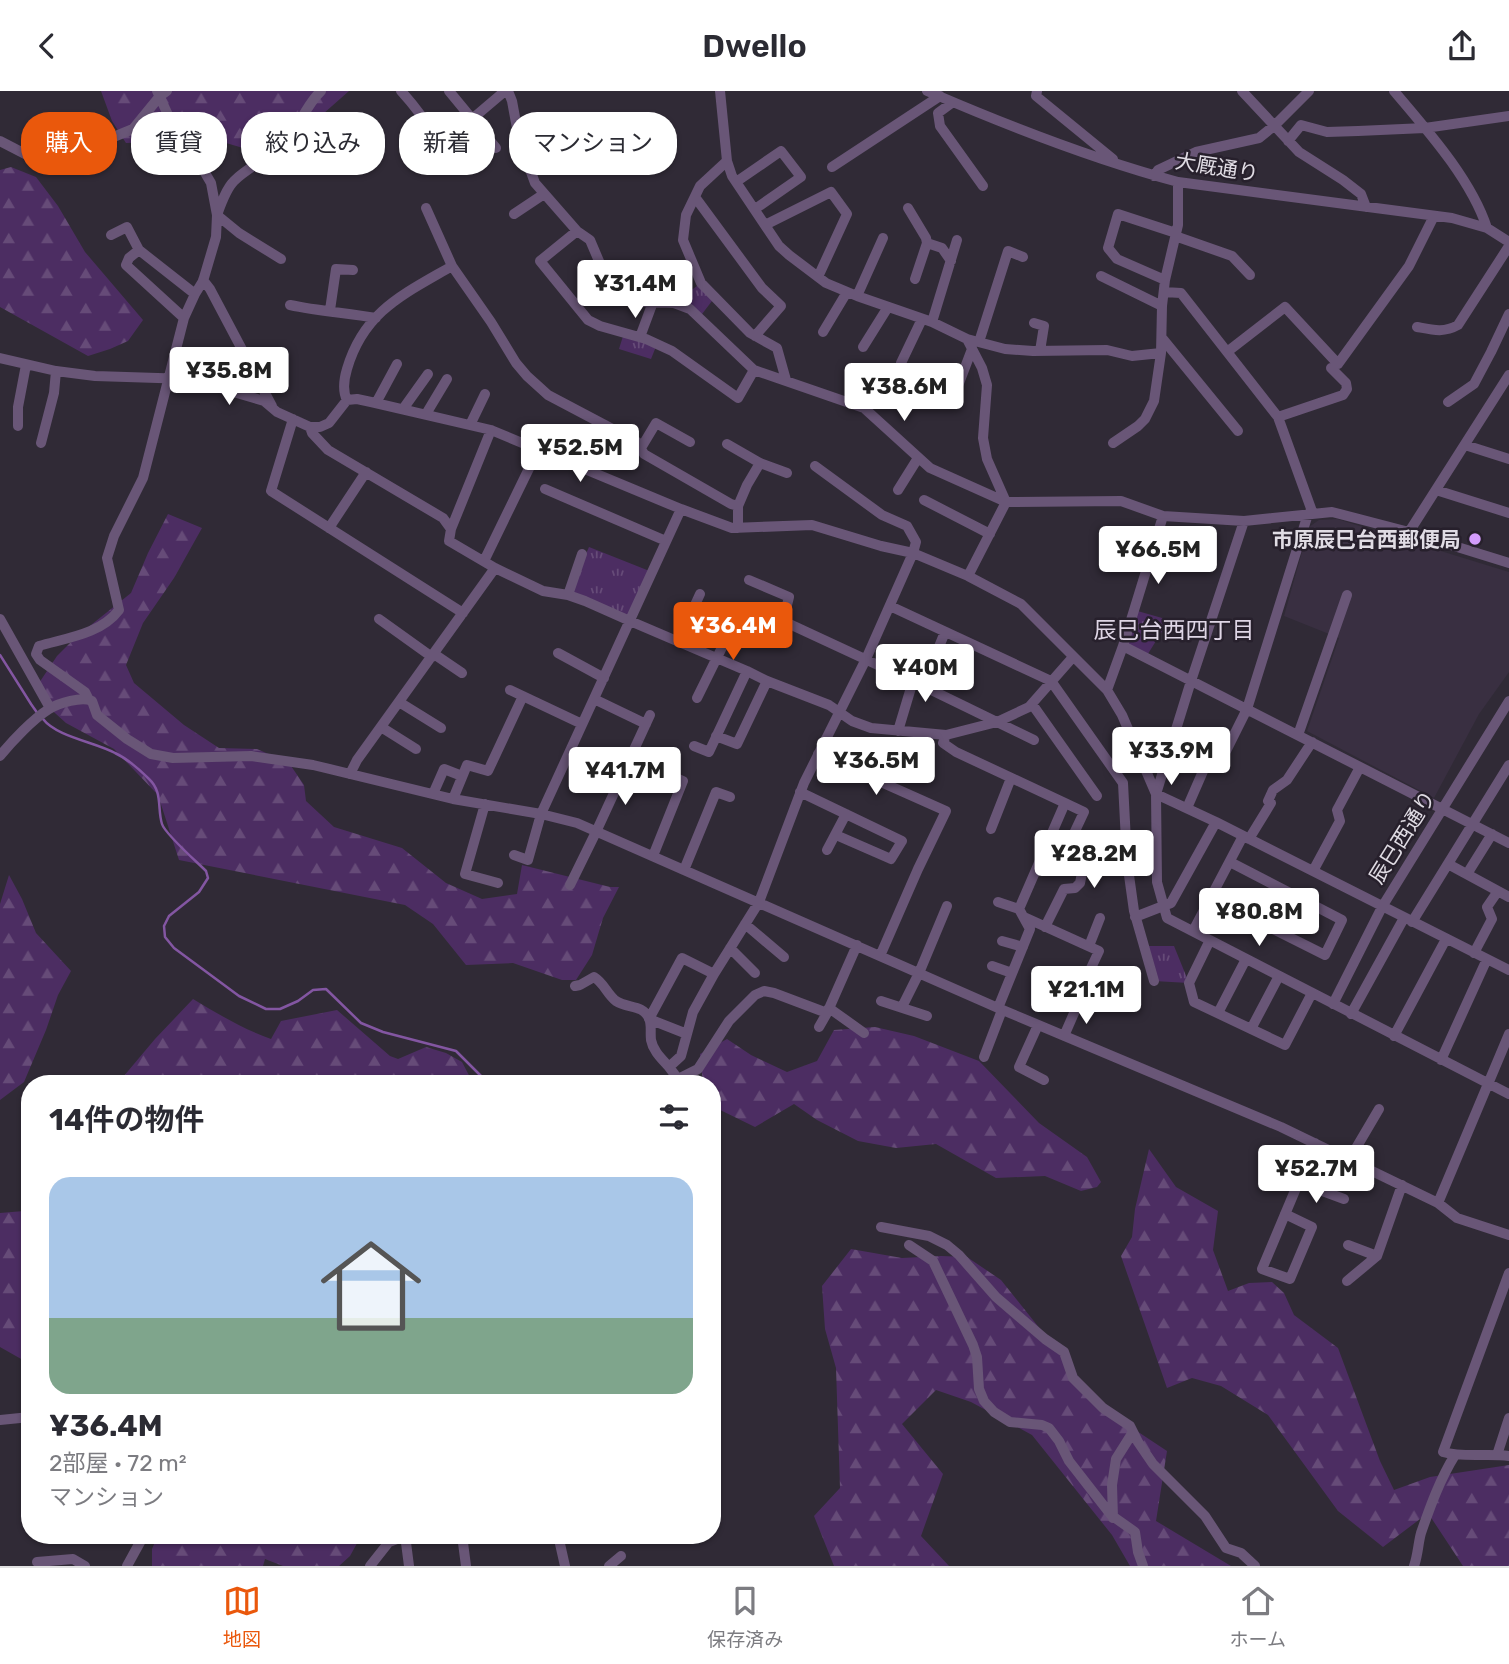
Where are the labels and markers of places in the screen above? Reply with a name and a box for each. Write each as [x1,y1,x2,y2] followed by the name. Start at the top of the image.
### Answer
[578,261,692,320] pin: ¥31.4M
[172,347,286,407] pin: ¥35.8M
[847,363,961,423] pin: ¥38.6M
[523,425,637,484] pin: ¥52.5M
[1101,526,1215,586] pin: ¥66.5M
[1272,527,1461,552] place label: 市原辰巳台西郵便局
[1467,531,1483,547] marker: 市原辰巳台西郵便局
[676,603,790,662] pin: ¥36.4M
[884,645,966,704] pin: ¥40M
[1114,727,1228,787] pin: ¥33.9M
[819,737,933,797] pin: ¥36.5M
[568,747,682,807] pin: ¥41.7M
[1037,831,1151,890] pin: ¥28.2M
[1202,889,1316,948] pin: ¥80.8M
[1029,967,1143,1026] pin: ¥21.1M
[1259,1145,1373,1205] pin: ¥52.7M

